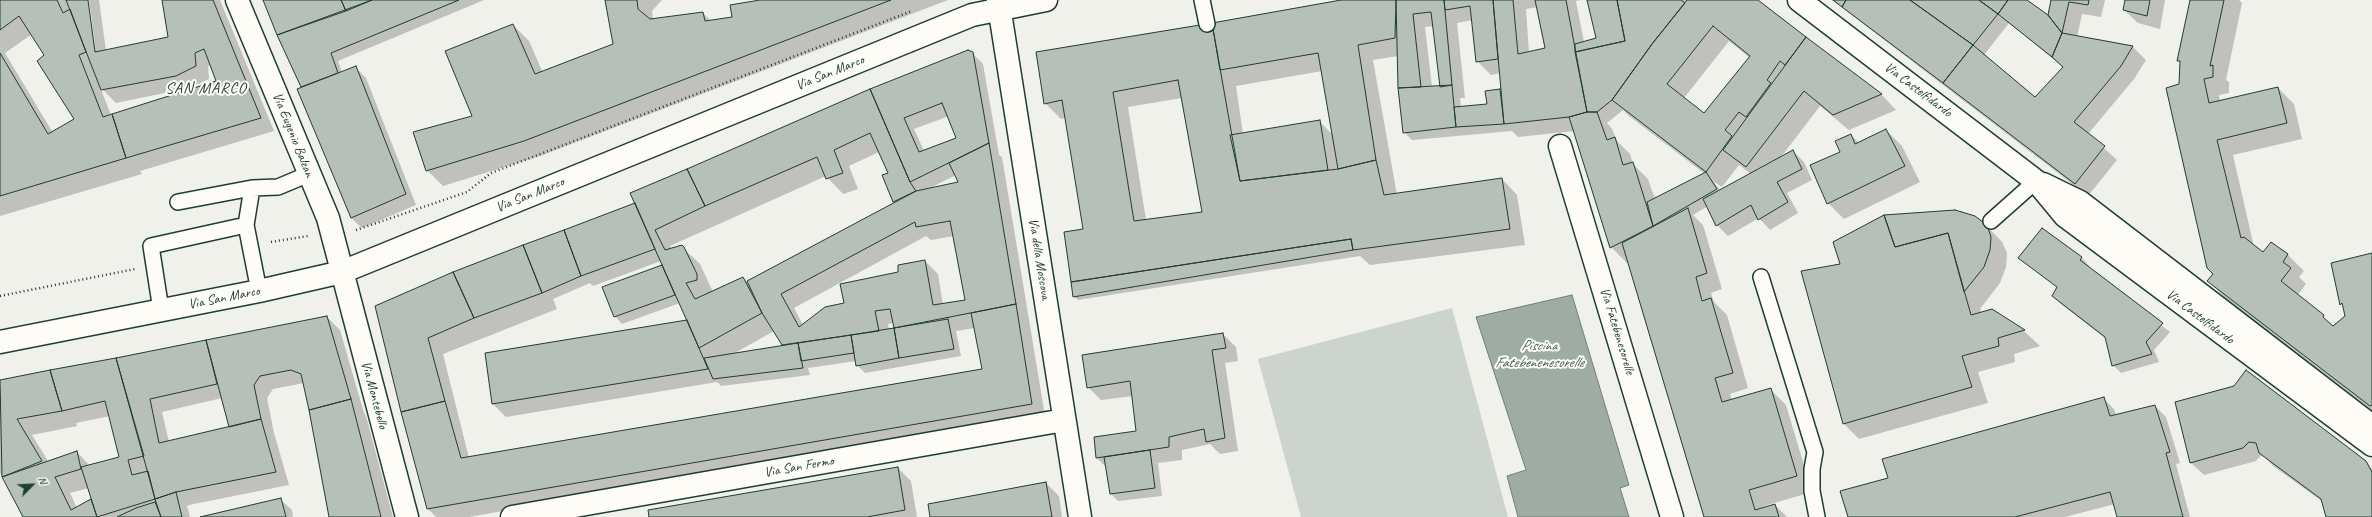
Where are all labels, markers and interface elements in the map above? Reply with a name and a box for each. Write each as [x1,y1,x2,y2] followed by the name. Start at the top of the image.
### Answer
[793,52,867,94] street label: Via San Marco
[1881,59,1955,121] street label: Via Castelfidardo
[166,79,246,99] district label: SAN MARCO
[268,90,318,180] street label: Via Eugenio Balzan
[493,174,567,216] street label: Via San Marco
[1024,217,1054,301] street label: Via della Moscova
[187,283,261,313] street label: Via San Marco
[1596,286,1638,376] street label: Via Fatebenesorelle
[2163,286,2237,348] street label: Via Castelfidardo
[1495,337,1583,372] water label: Piscina Fatebenenesorelle
[357,359,391,431] street label: Via Montebello
[763,453,835,481] street label: Via San Fermo
[12,465,52,505] north arrow
[35,474,51,486] text: N

